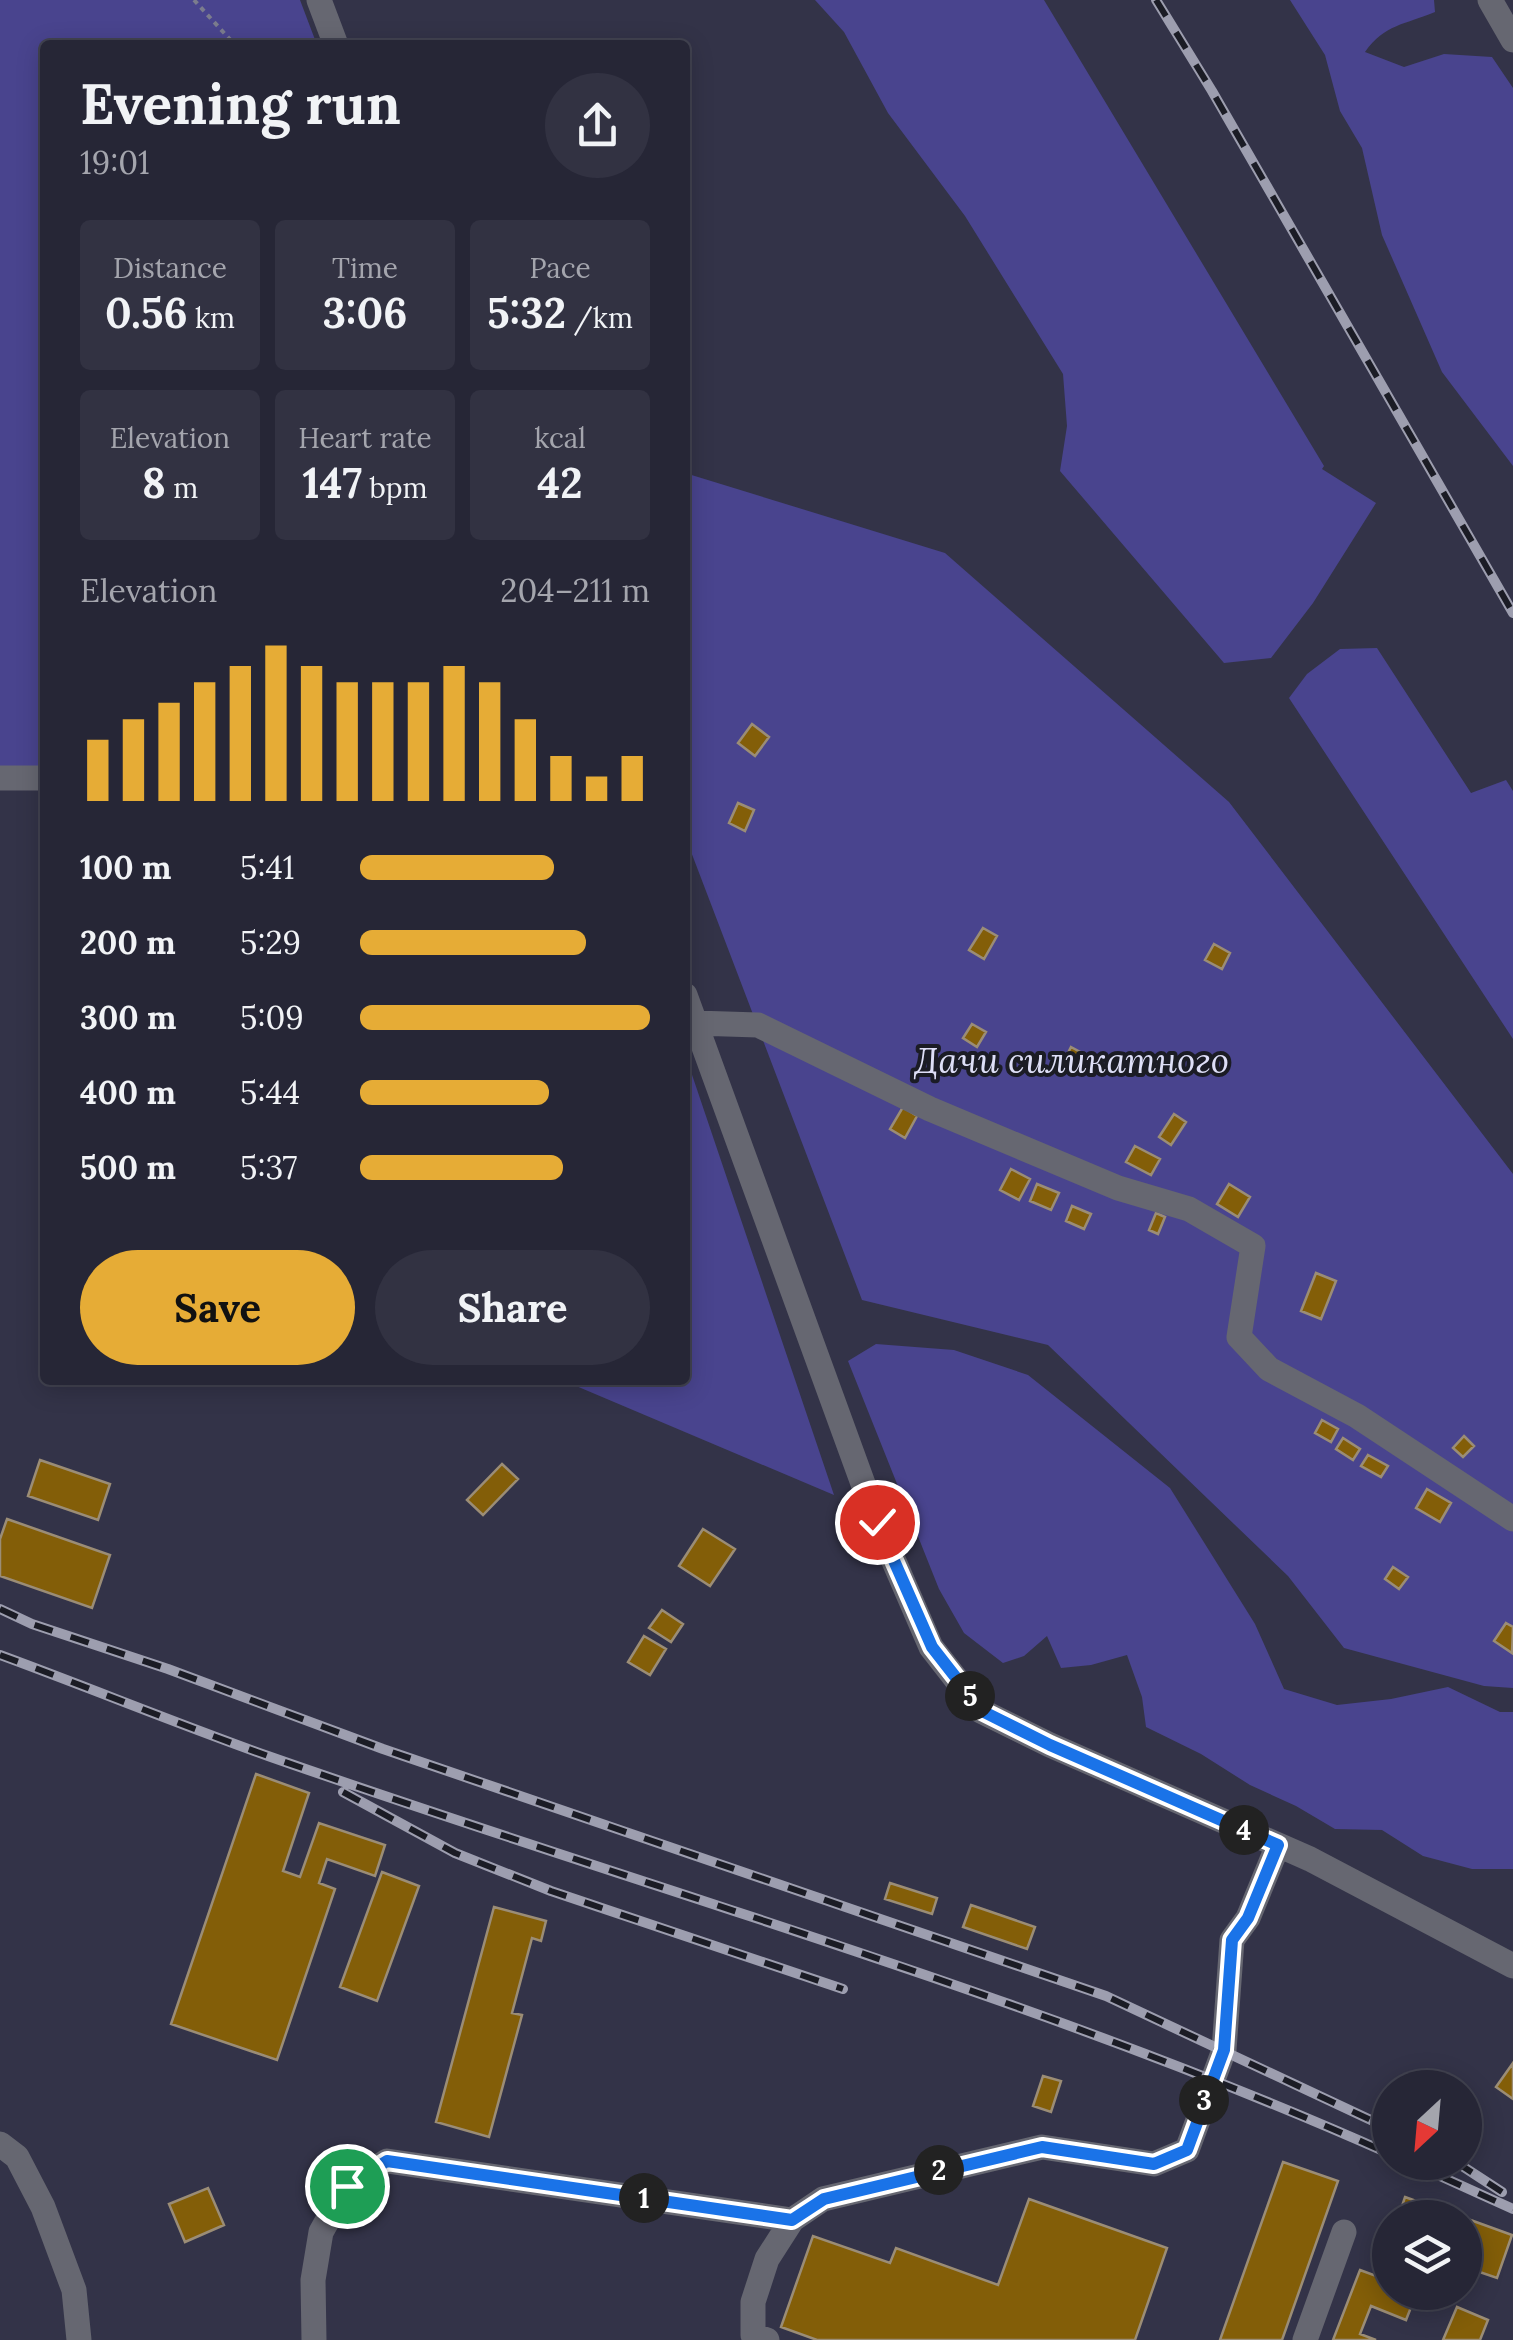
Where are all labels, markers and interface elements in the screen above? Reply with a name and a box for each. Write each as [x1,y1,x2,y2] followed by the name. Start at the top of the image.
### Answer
[80,69,401,139] text: Evening run
[545,73,650,178] button: share
[80,142,150,183] text: 19:01
[113,250,227,286] text: Distance
[332,250,398,286] text: Time
[529,250,591,286] text: Pace
[105,286,188,340] text: 0.56
[323,286,407,340] text: 3:06
[487,286,566,340] text: 5:32
[188,300,235,336] text: km
[566,300,633,336] text: /km
[110,420,230,456] text: Elevation
[298,420,432,456] text: Heart rate
[534,420,586,456] text: kcal
[142,456,166,510] text: 8
[302,456,362,510] text: 147
[537,456,583,510] text: 42
[166,470,198,506] text: m
[362,470,428,506] text: bpm
[80,570,217,611] text: Elevation
[500,570,650,611] text: 204–211 m
[80,847,172,888] text: 100 m
[240,847,294,888] text: 5:41
[80,922,176,963] text: 200 m
[240,922,301,963] text: 5:29
[80,997,176,1038] text: 300 m
[240,997,304,1038] text: 5:09
[913,1038,1229,1083] park label: Дачи силикатного
[80,1072,176,1113] text: 400 m
[240,1072,300,1113] text: 5:44
[80,1147,176,1188] text: 500 m
[240,1147,297,1188] text: 5:37
[80,1250,355,1365] button: Save
[375,1250,650,1365] button: Share
[835,1480,920,1565] pin
[850,1495,905,1550] icon: check
[945,1671,995,1721] pin: 5
[962,1678,978,1714] text: 5
[1219,1805,1269,1855] pin: 4
[1236,1812,1252,1848] text: 4
[1372,2070,1482,2180] north arrow
[1372,2070,1482,2310] map controls
[1179,2075,1229,2125] pin: 3
[1196,2082,1212,2118] text: 3
[305,2144,390,2229] pin
[914,2145,964,2195] pin: 2
[932,2152,946,2188] text: 2
[320,2159,375,2214] icon: arrive
[619,2173,669,2223] pin: 1
[638,2180,650,2216] text: 1
[1372,2200,1482,2310] button: layers

